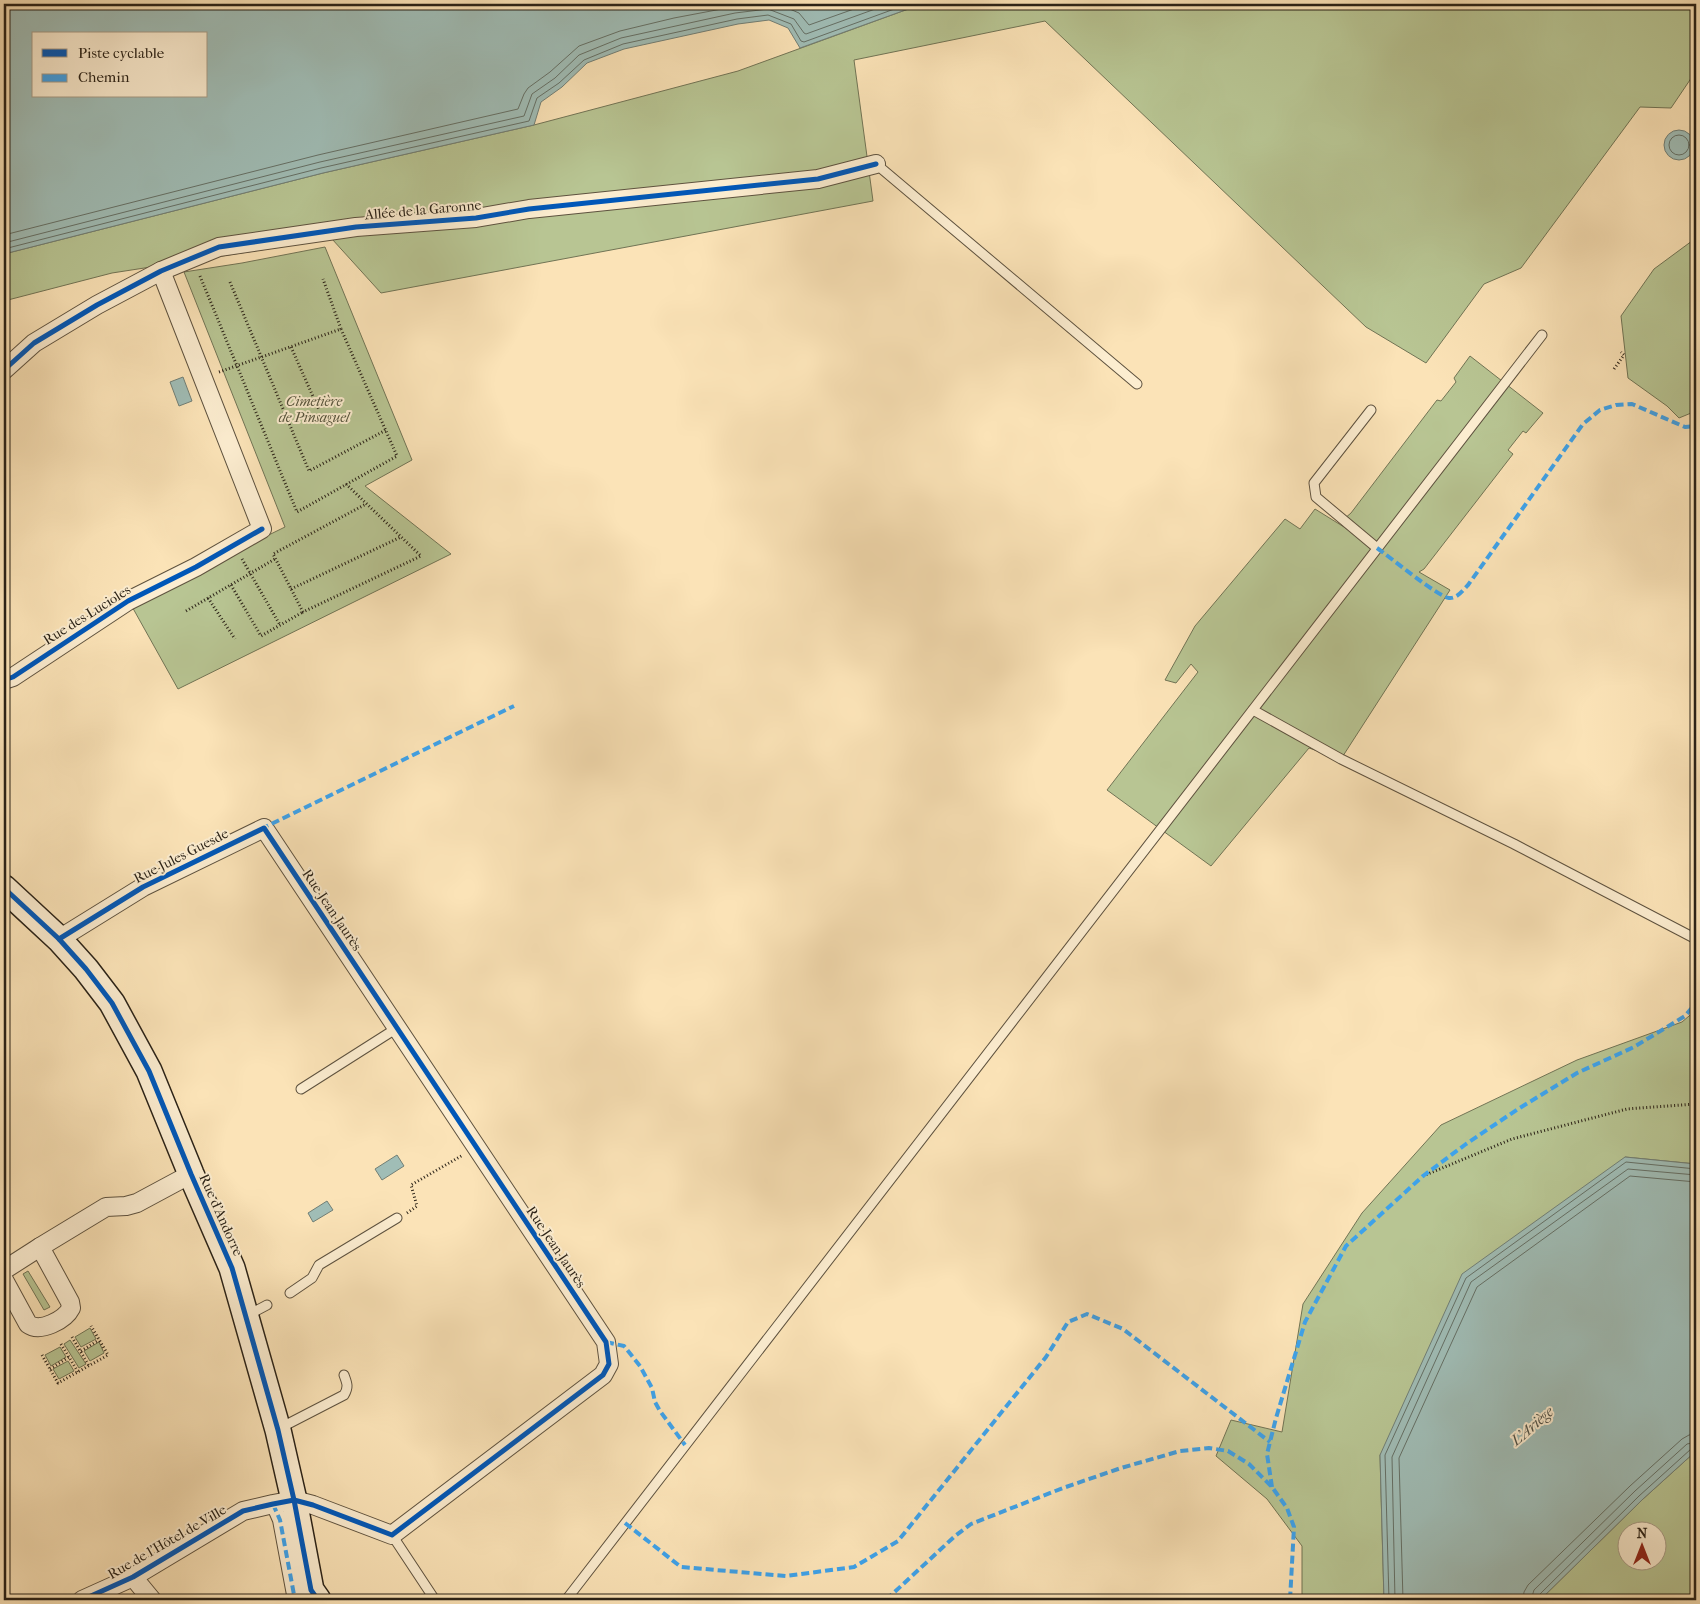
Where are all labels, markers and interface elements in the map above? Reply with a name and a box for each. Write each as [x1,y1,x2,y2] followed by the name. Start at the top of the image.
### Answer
[32,32,208,98] legend
[78,44,165,62] text: Piste cyclable
[78,68,130,86] text: Chemin
[363,196,482,224] street label: Allée de la Garonne
[279,393,351,426] park label: Cimetière de Pinsaguel
[40,581,134,649] street label: Rue des Lucioles
[131,825,231,887] street label: Rue Jules Guesde
[299,866,365,954] street label: Rue Jean Jaurès
[195,1171,247,1259] street label: Rue d'Andorre
[523,1203,589,1291] street label: Rue Jean Jaurès
[1506,1402,1558,1450] water label: L'Ariège
[105,1501,229,1583] street label: Rue de l'Hôtel de Ville
[1618,1522,1668,1572] north arrow
[1637,1525,1648,1542] text: N

